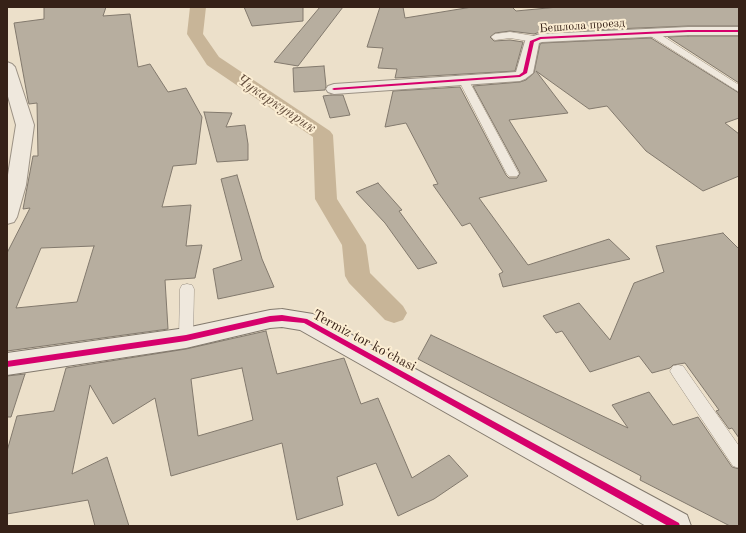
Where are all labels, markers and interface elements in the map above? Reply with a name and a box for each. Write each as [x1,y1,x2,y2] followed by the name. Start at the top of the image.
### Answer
[539,16,625,36] street label: Бешлола проезд
[233,71,319,137] water label: Чукаркуприк
[309,307,419,375] street label: Termiz tor koʻchasi

